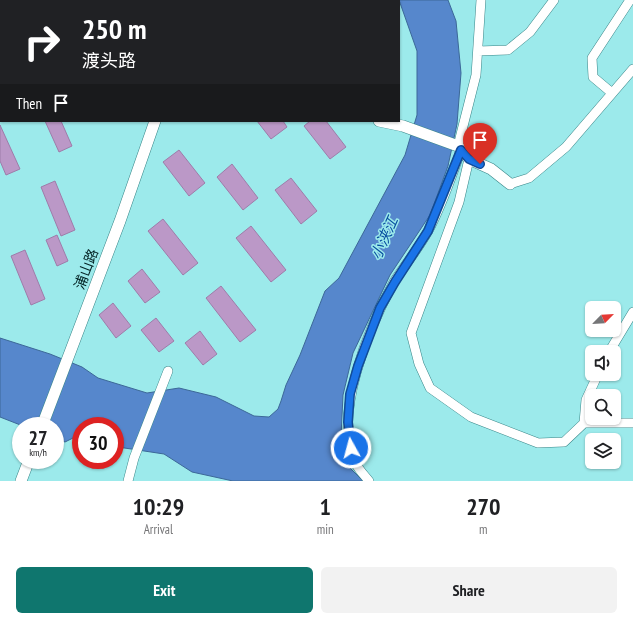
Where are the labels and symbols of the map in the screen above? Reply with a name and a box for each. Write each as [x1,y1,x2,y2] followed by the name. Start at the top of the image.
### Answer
[463,123,497,164] pin
[366,212,403,262] water label: 小浃江
[70,246,102,292] street label: 浦山路
[585,301,621,337] north arrow
[72,417,124,469] speed limit sign: 30
[330,427,372,469] position arrow

